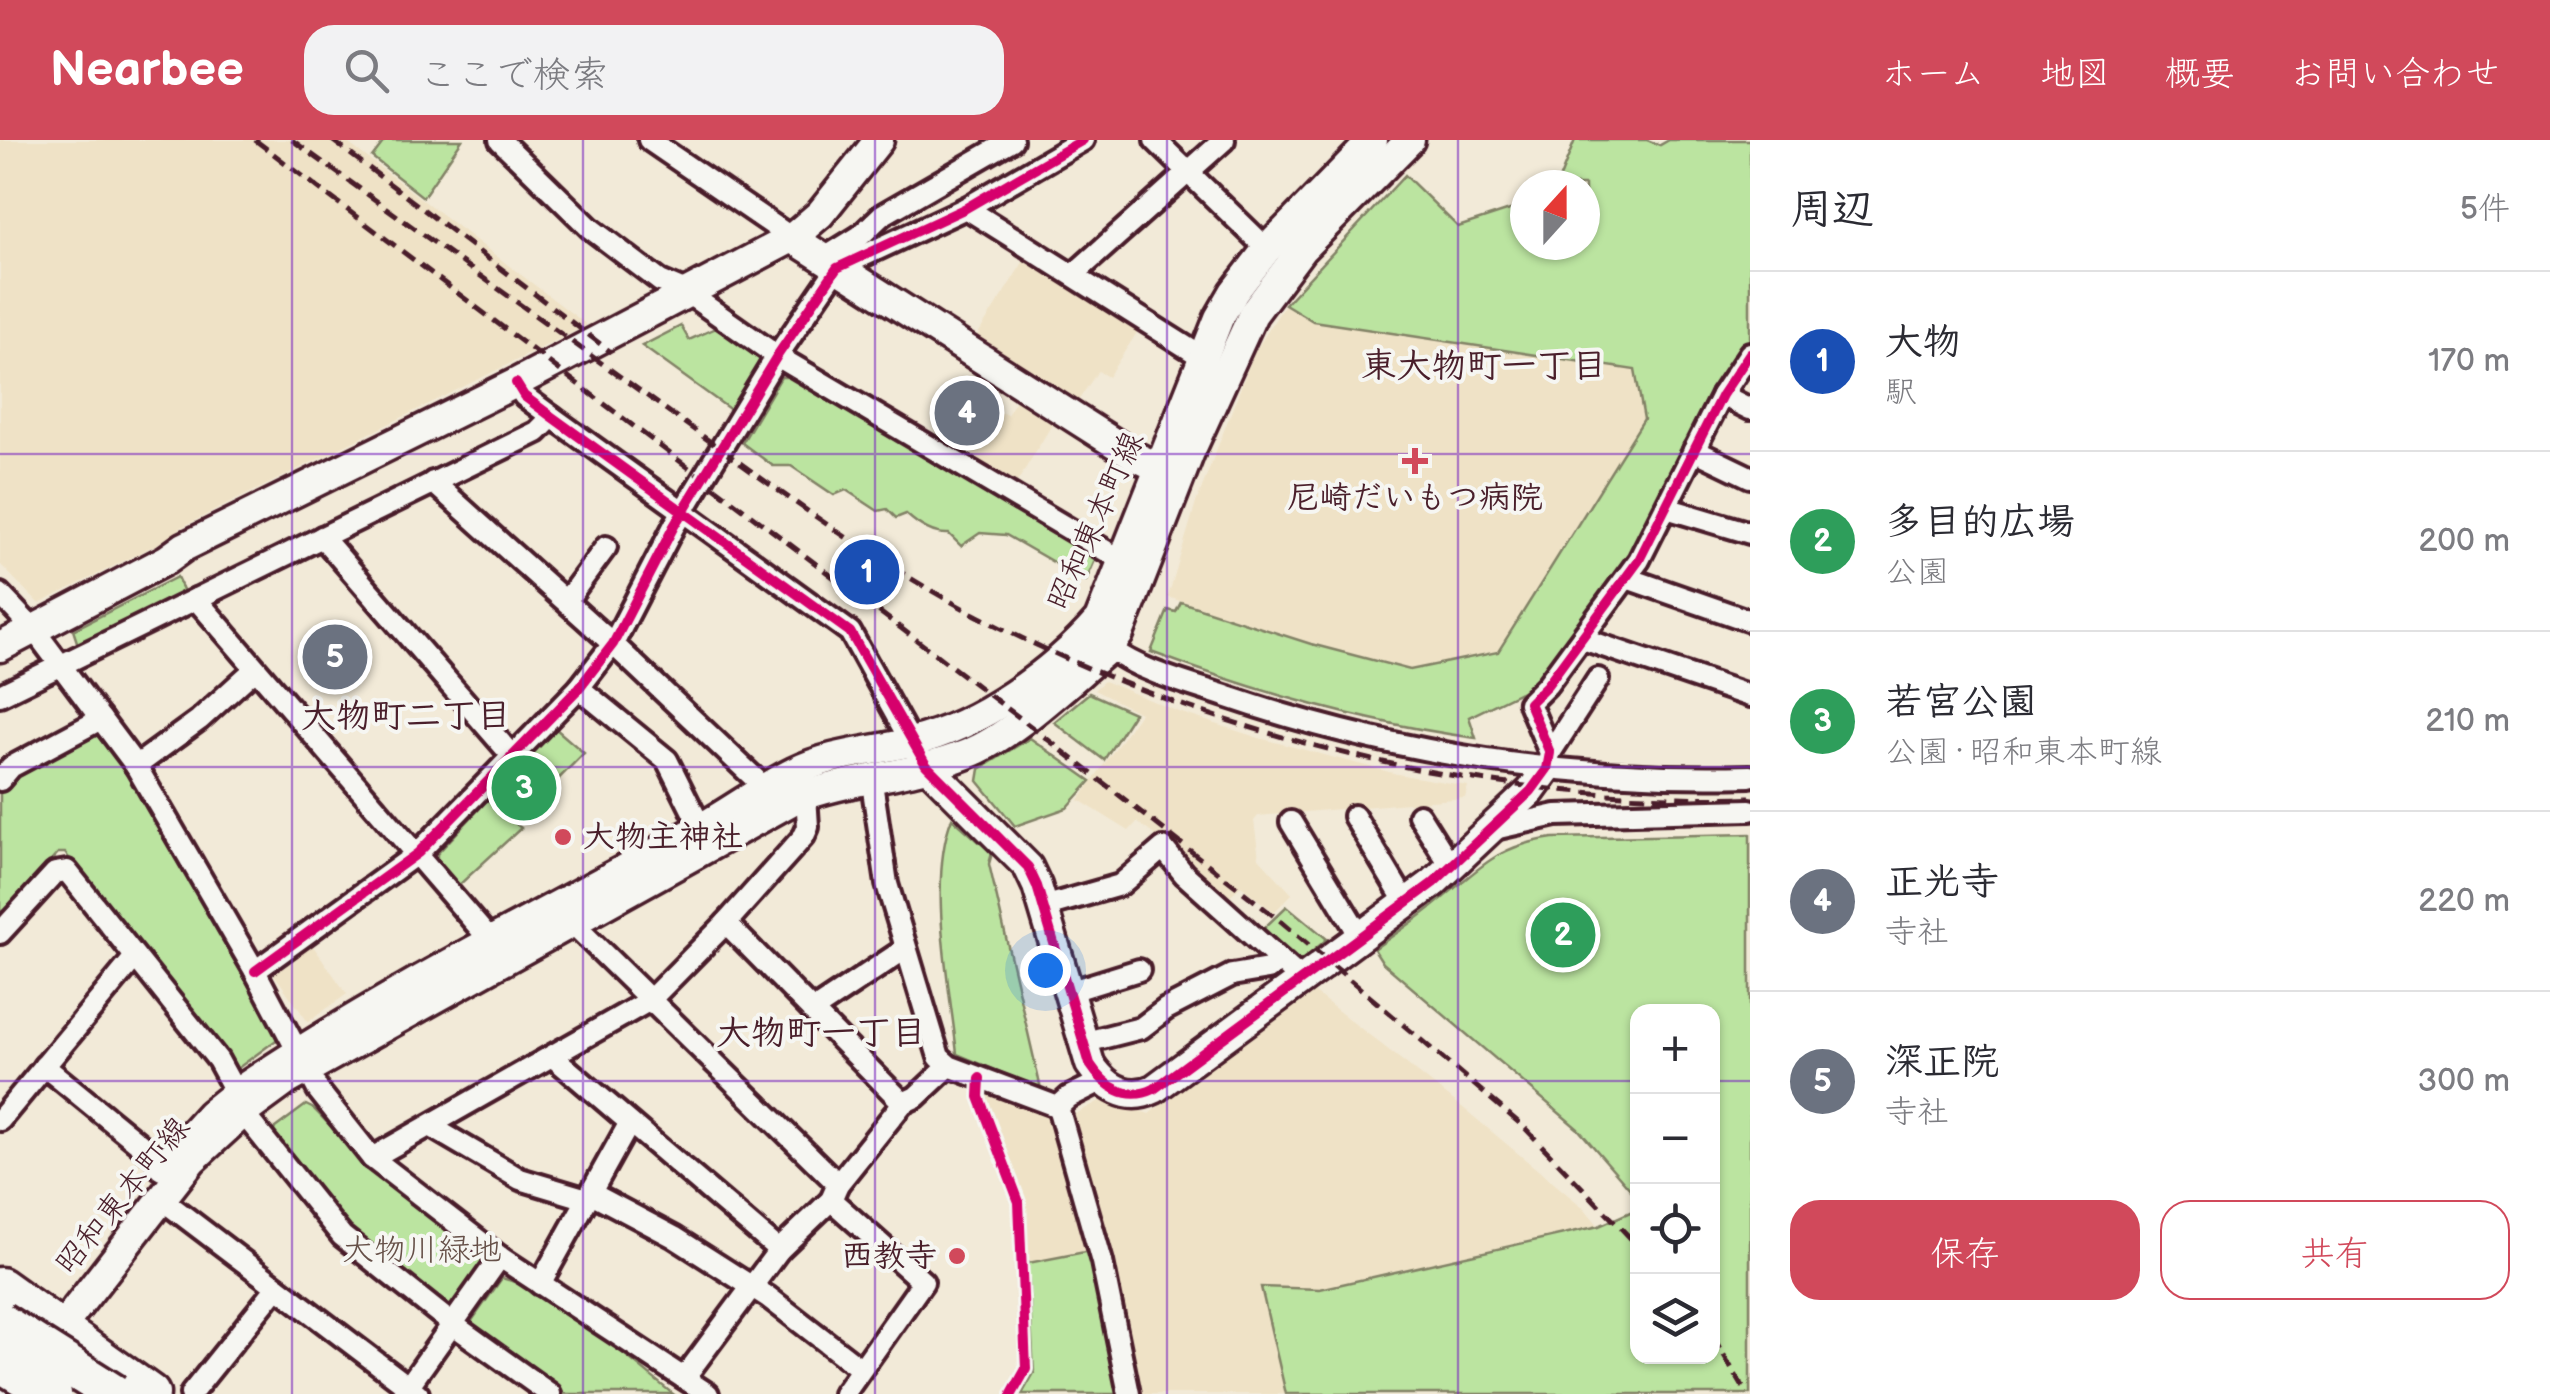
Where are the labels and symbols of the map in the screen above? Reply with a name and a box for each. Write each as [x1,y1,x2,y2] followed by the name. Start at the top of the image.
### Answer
[1510,170,1600,260] north arrow
[1361,345,1607,388] district label: 東大物町一丁目
[934,376,1000,450] pin: 4
[1039,425,1153,617] street label: 昭和東本町線
[1402,448,1428,474] marker: 尼崎だいもつ病院
[1287,479,1543,518] place label: 尼崎だいもつ病院
[834,534,900,610] pin: 1
[302,620,368,694] pin: 5
[301,695,511,738] district label: 大物町二丁目
[492,750,556,826] pin: 3
[583,818,743,857] place label: 大物主神社
[552,826,574,848] marker: 大物主神社
[1530,898,1596,972] pin: 2
[1020,945,1071,996] your location
[716,1012,926,1055] district label: 大物町一丁目
[47,1109,199,1283] street label: 昭和東本町線
[342,1231,502,1270] park label: 大物川緑地
[841,1237,937,1276] place label: 西教寺
[946,1245,968,1267] marker: 西教寺

